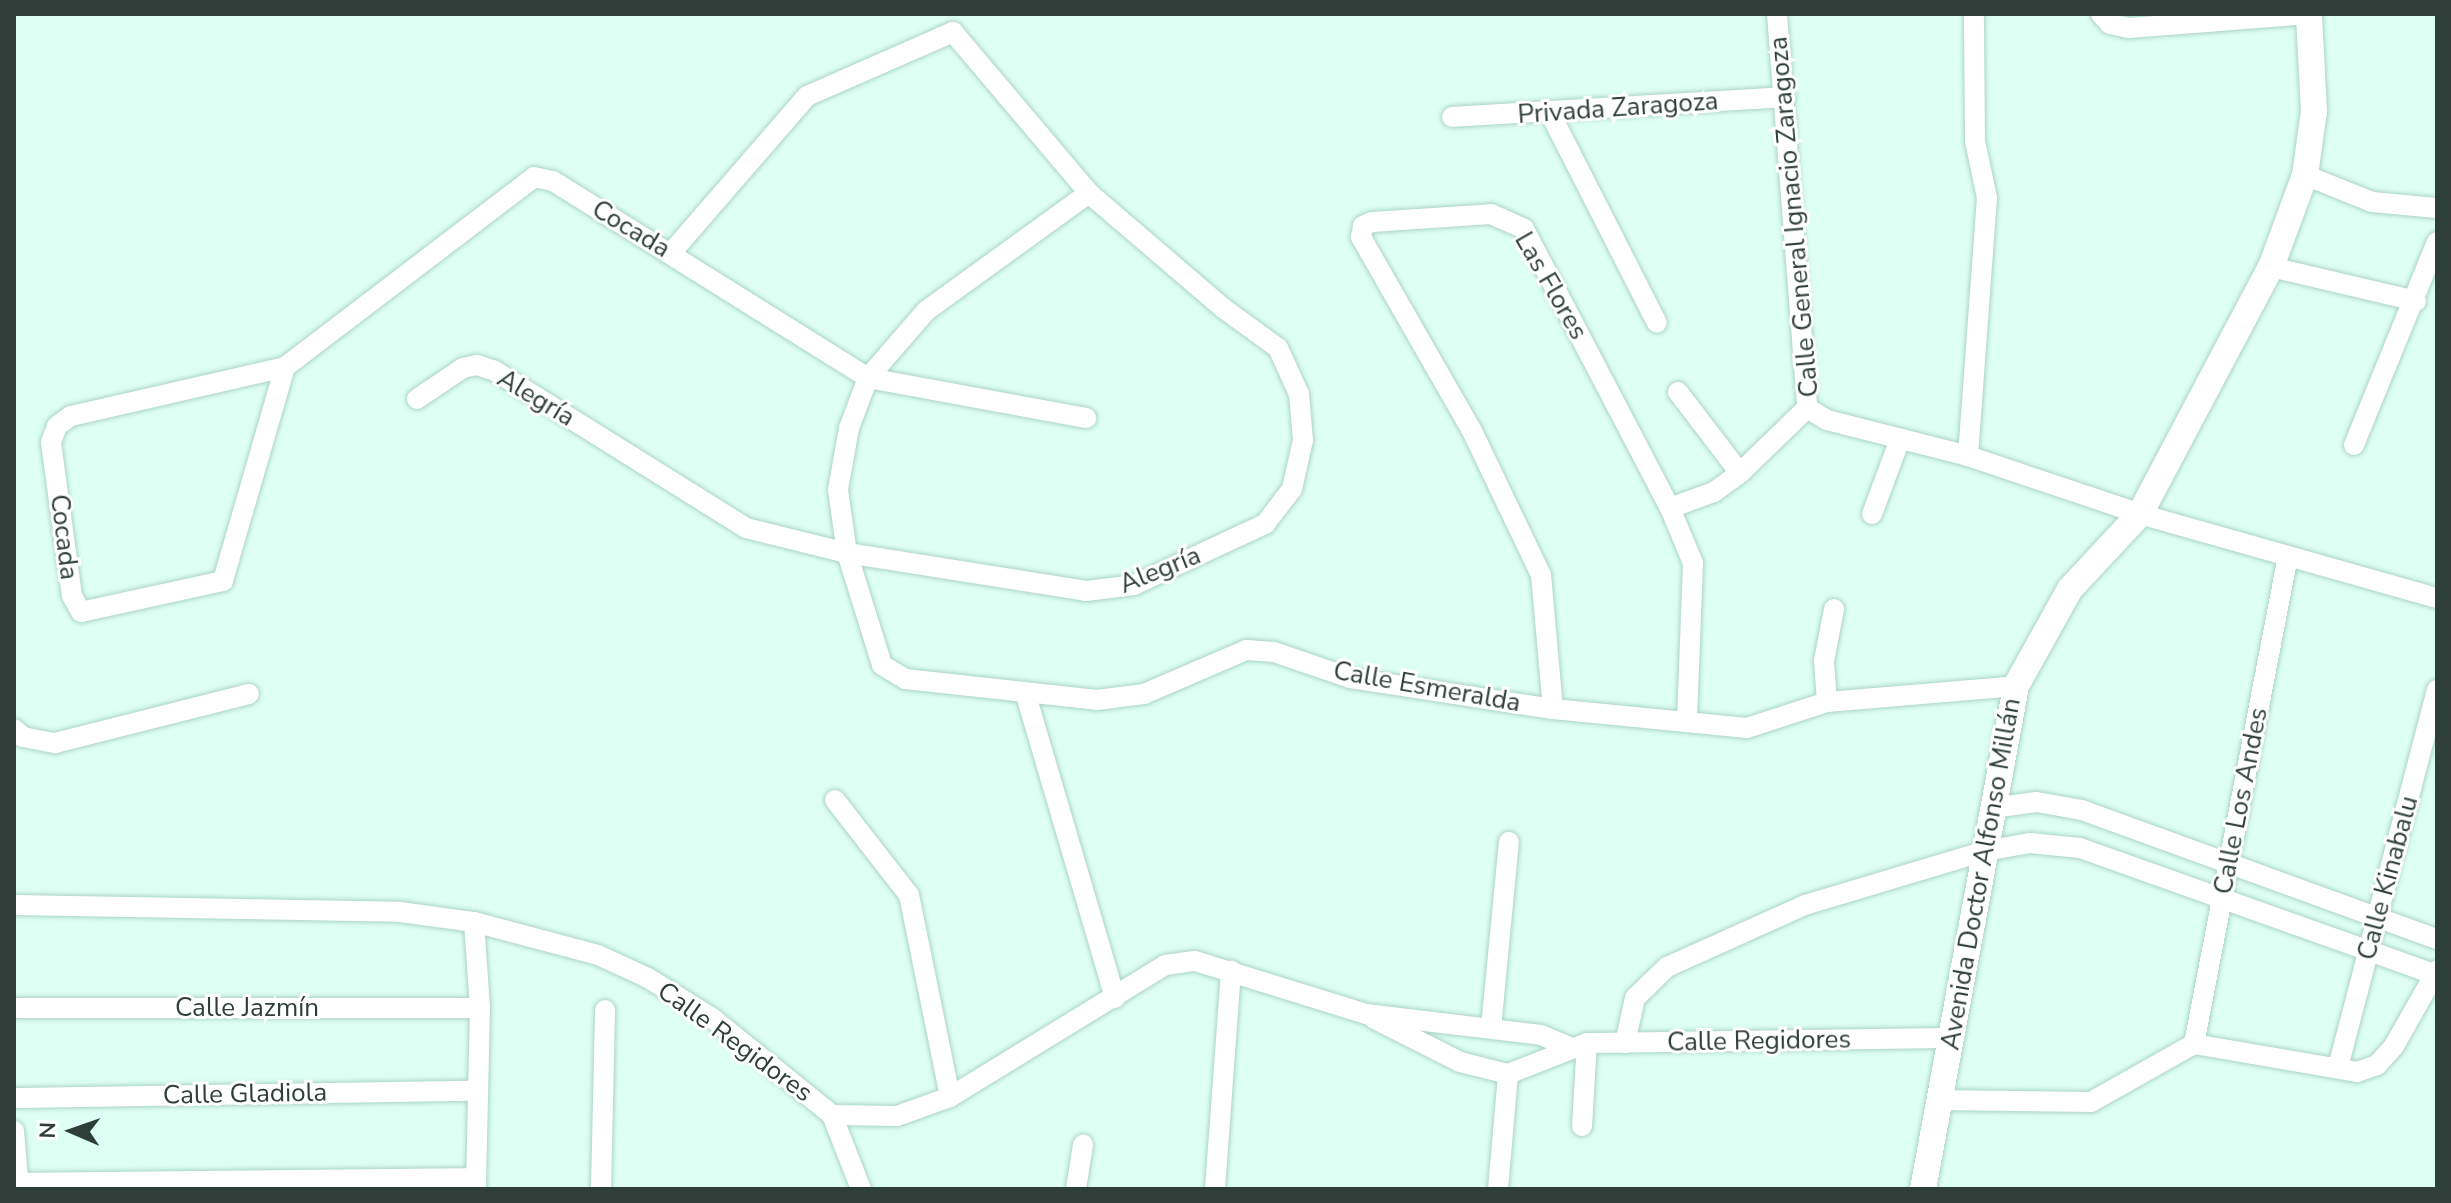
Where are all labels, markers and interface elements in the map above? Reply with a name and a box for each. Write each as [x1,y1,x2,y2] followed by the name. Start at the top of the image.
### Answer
[1763,35,1825,399] street label: Calle General Ignacio Zaragoza
[1517,85,1719,131] street label: Privada Zaragoza
[586,194,676,264] street label: Cocada
[1508,227,1594,345] street label: Las Flores
[492,363,580,433] street label: Alegría
[43,493,85,581] street label: Cocada
[1115,540,1205,600] street label: Alegría
[1331,655,1523,719] street label: Calle Esmeralda
[1935,696,2027,1052] street label: Avenida Doctor Alfonso Millán
[2208,705,2274,897] street label: Calle Los Andes
[2351,792,2425,964] street label: Calle Kinabalu
[651,975,819,1109] street label: Calle Regidores
[175,992,319,1024] street label: Calle Jazmín
[1667,1024,1851,1058] street label: Calle Regidores
[163,1077,327,1111] street label: Calle Gladiola
[32,1091,112,1171] north arrow
[33,1121,63,1139] text: N

